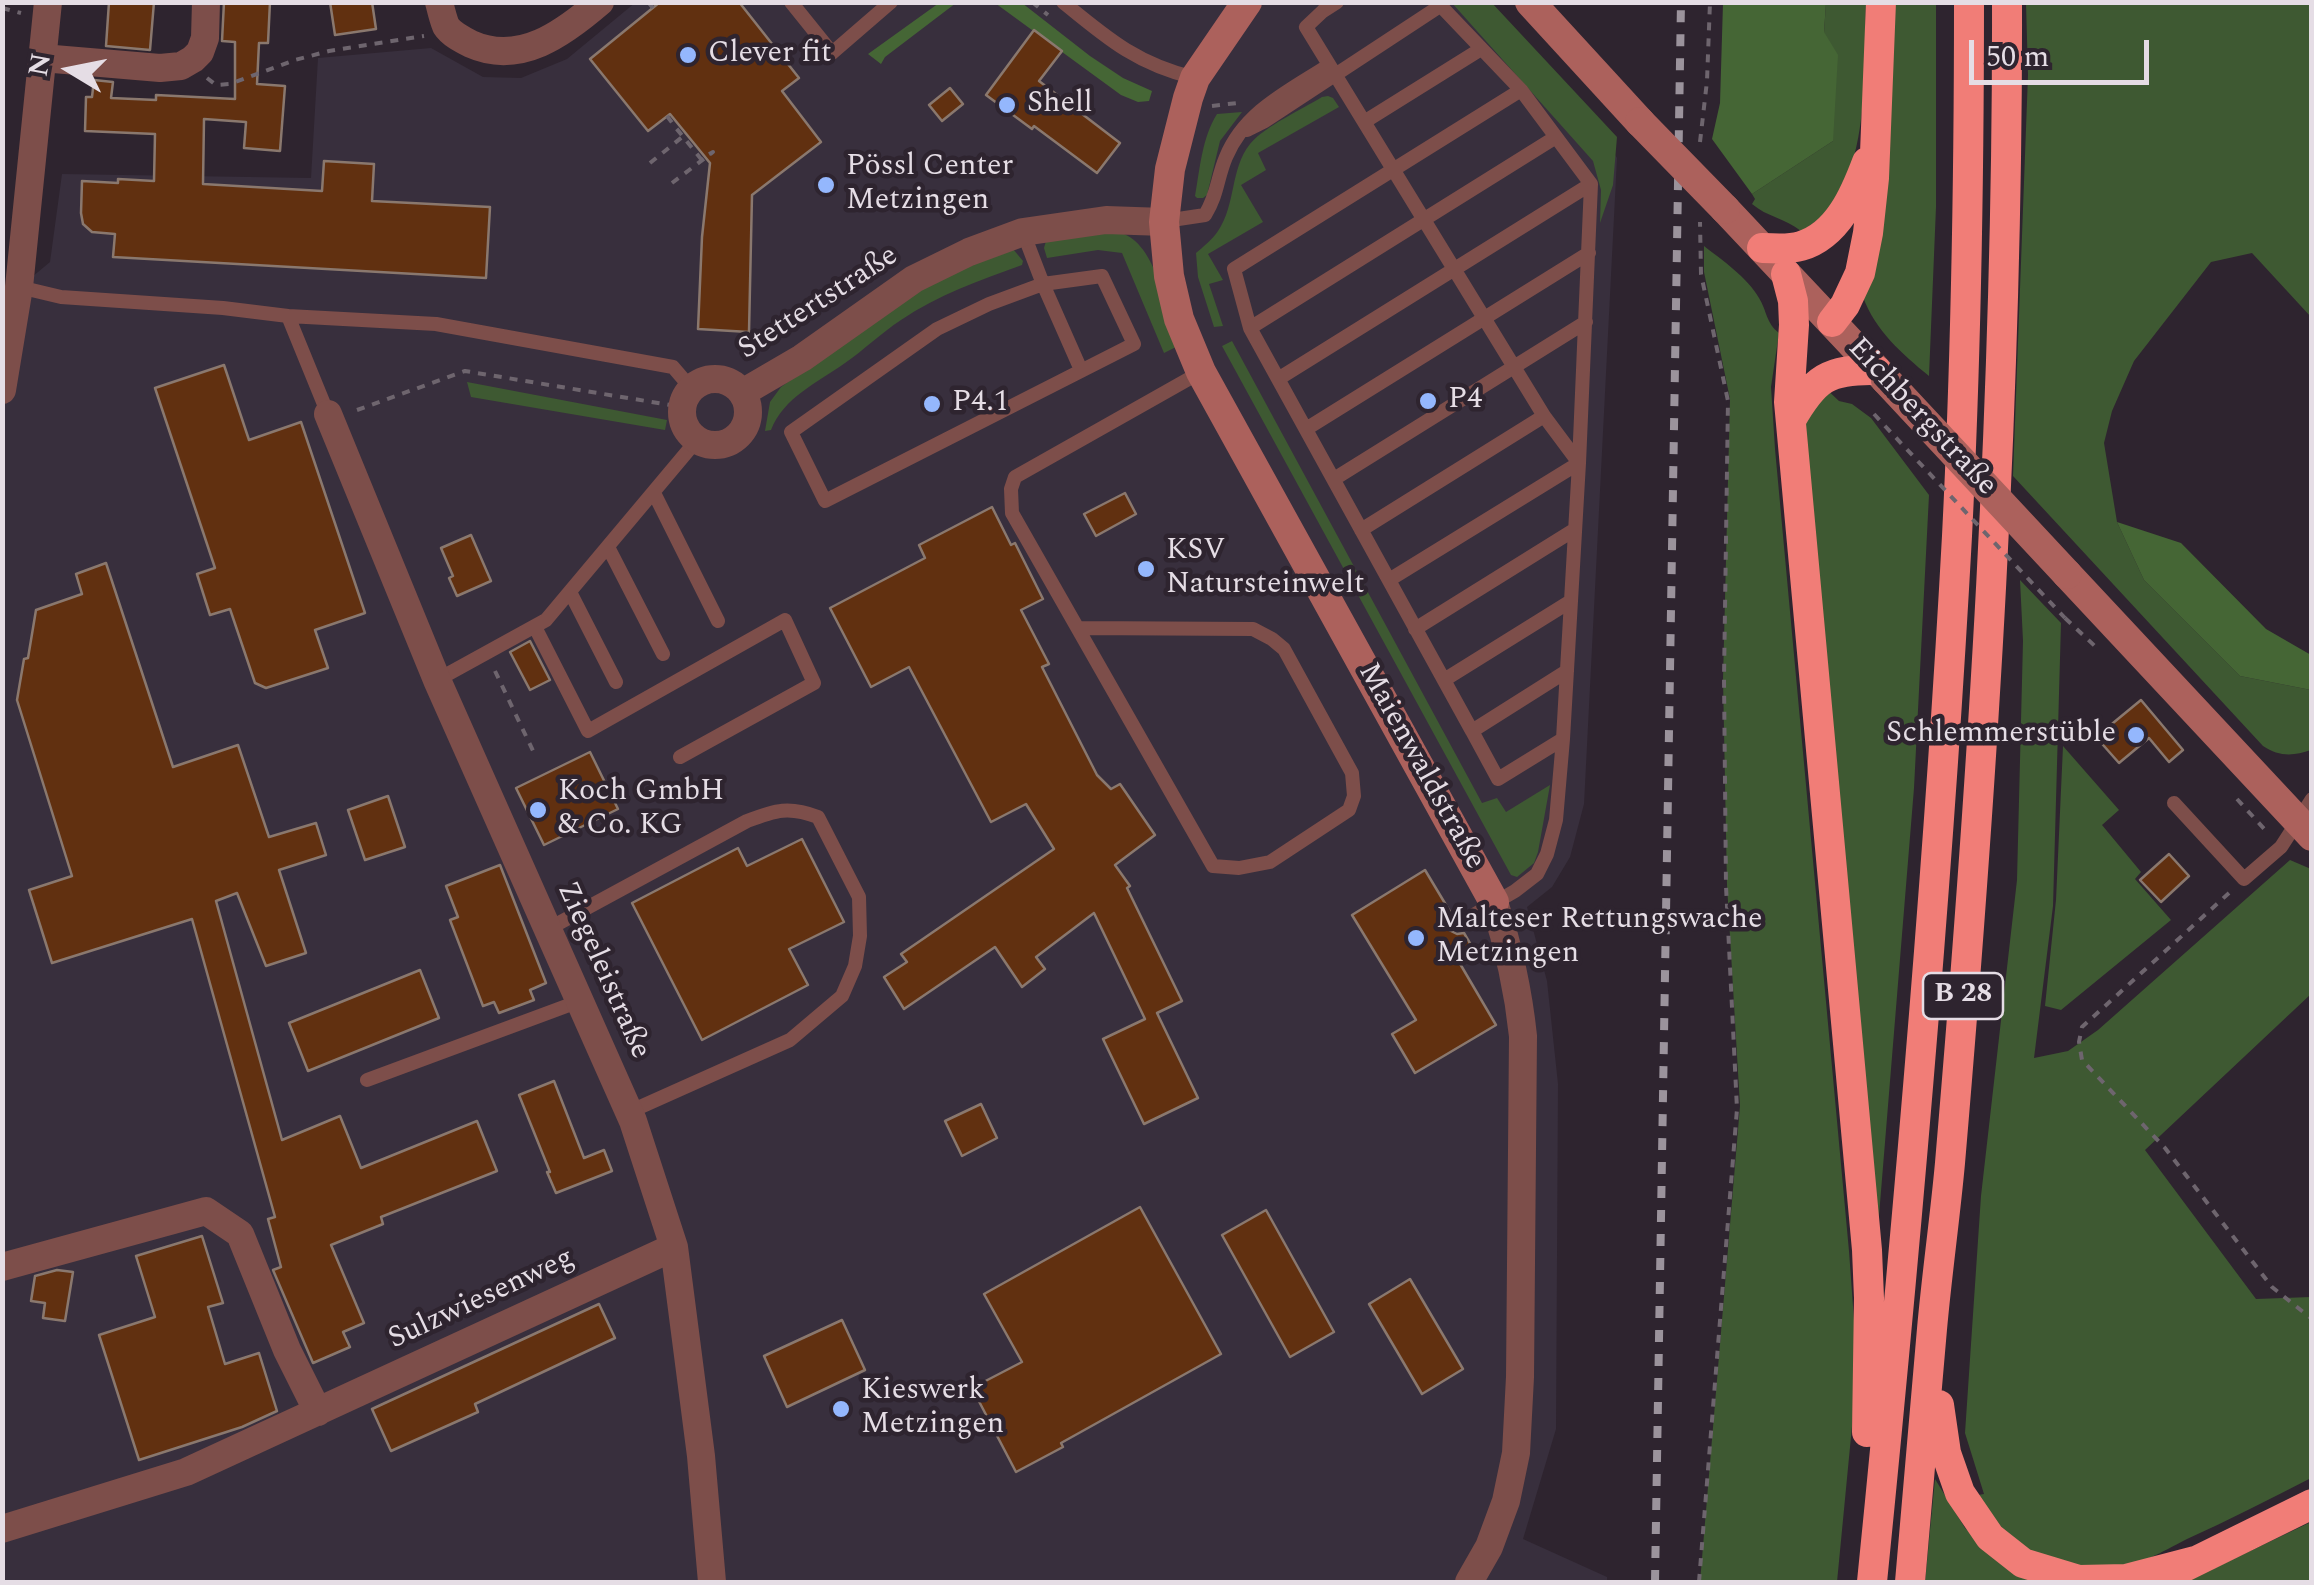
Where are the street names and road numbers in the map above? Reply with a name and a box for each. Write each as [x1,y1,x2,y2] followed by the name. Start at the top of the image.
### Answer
[733,239,905,369] street label: Stettertstraße
[1839,331,2003,505] street label: Eichbergstraße
[1348,658,1492,876] street label: Maienwaldstraße
[547,877,657,1065] street label: Ziegeleistraße
[1923,973,2003,1019] road number: B 28
[383,1241,581,1359] street label: Sulzwiesenweg

